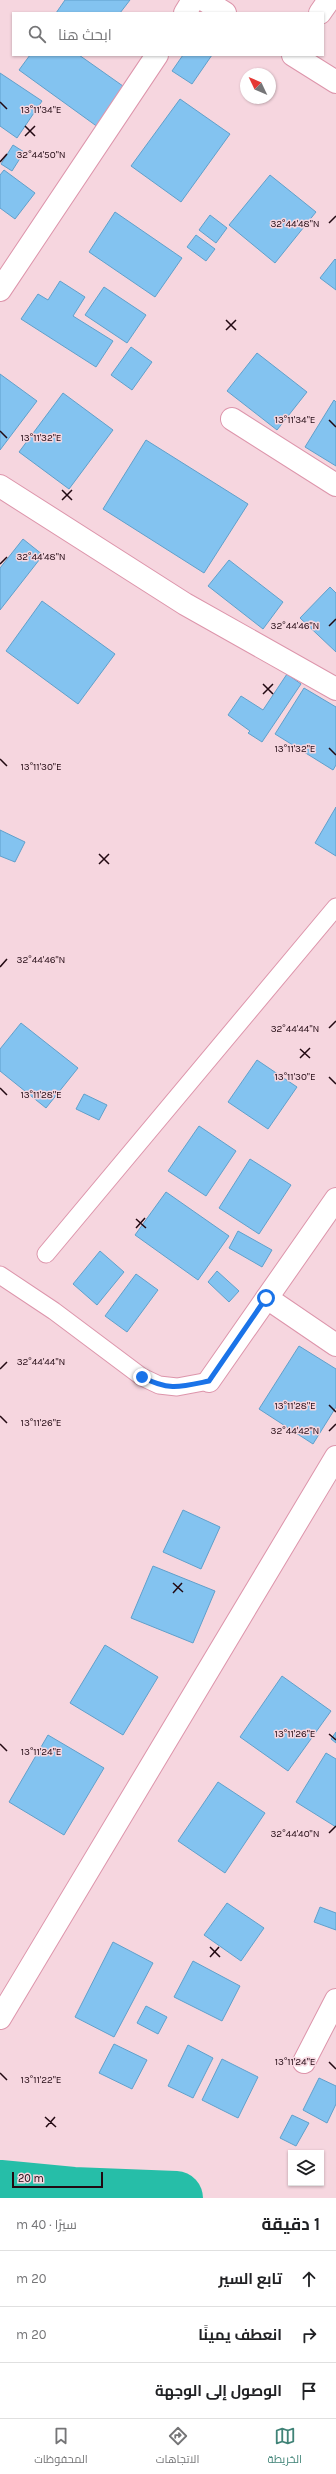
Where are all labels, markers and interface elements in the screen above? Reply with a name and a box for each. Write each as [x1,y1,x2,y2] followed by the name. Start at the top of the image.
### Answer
[12,12,324,56] search box
[26,23,48,45] icon: search
[58,26,112,44] text: ابحث هنا
[240,68,276,104] north arrow
[21,104,61,116] text: 13°11'34"E
[16,149,66,161] text: 32°44'50"N
[270,218,320,230] text: 32°44'48"N
[275,414,315,426] text: 13°11'34"E
[21,432,61,444] text: 13°11'32"E
[16,551,66,563] text: 32°44'48"N
[271,620,319,632] text: 32°44'46"N
[275,743,315,755] text: 13°11'32"E
[20,761,62,773] text: 13°11'30"E
[17,954,65,966] text: 32°44'46"N
[271,1023,319,1035] text: 32°44'44"N
[274,1071,316,1083] text: 13°11'30"E
[20,1089,62,1101] text: 13°11'28"E
[257,1289,275,1307] route start
[17,1356,65,1368] text: 32°44'44"N
[133,1368,151,1386] route end
[274,1400,316,1412] text: 13°11'28"E
[21,1417,61,1429] text: 13°11'26"E
[271,1425,319,1437] text: 32°44'42"N
[275,1728,315,1740] text: 13°11'26"E
[21,1746,61,1758] text: 13°11'24"E
[270,1828,320,1840] text: 32°44'40"N
[275,2056,315,2068] text: 13°11'24"E
[21,2074,61,2086] text: 13°11'22"E
[288,2150,324,2186] map controls
[288,2150,324,2186] button: layers
[12,2170,103,2189] scale bar
[18,2172,44,2185] text: 20 m
[262,2214,320,2234] text: 1 دقيقة
[16,2217,77,2232] text: سيرًا · 40 m
[298,2268,320,2290] icon: ahead
[219,2270,282,2288] text: تابع السير
[16,2271,47,2286] text: 20 m
[298,2324,320,2346] icon: right
[198,2326,282,2344] text: انعطف يمينًا
[16,2327,47,2342] text: 20 m
[298,2380,320,2402] icon: arrive
[155,2382,282,2400] text: الوصول إلى الوجهة
[34,2425,88,2469] tab: المحفوظات
[156,2425,199,2469] tab: الاتجاهات
[268,2425,302,2469] tab: الخريطة

